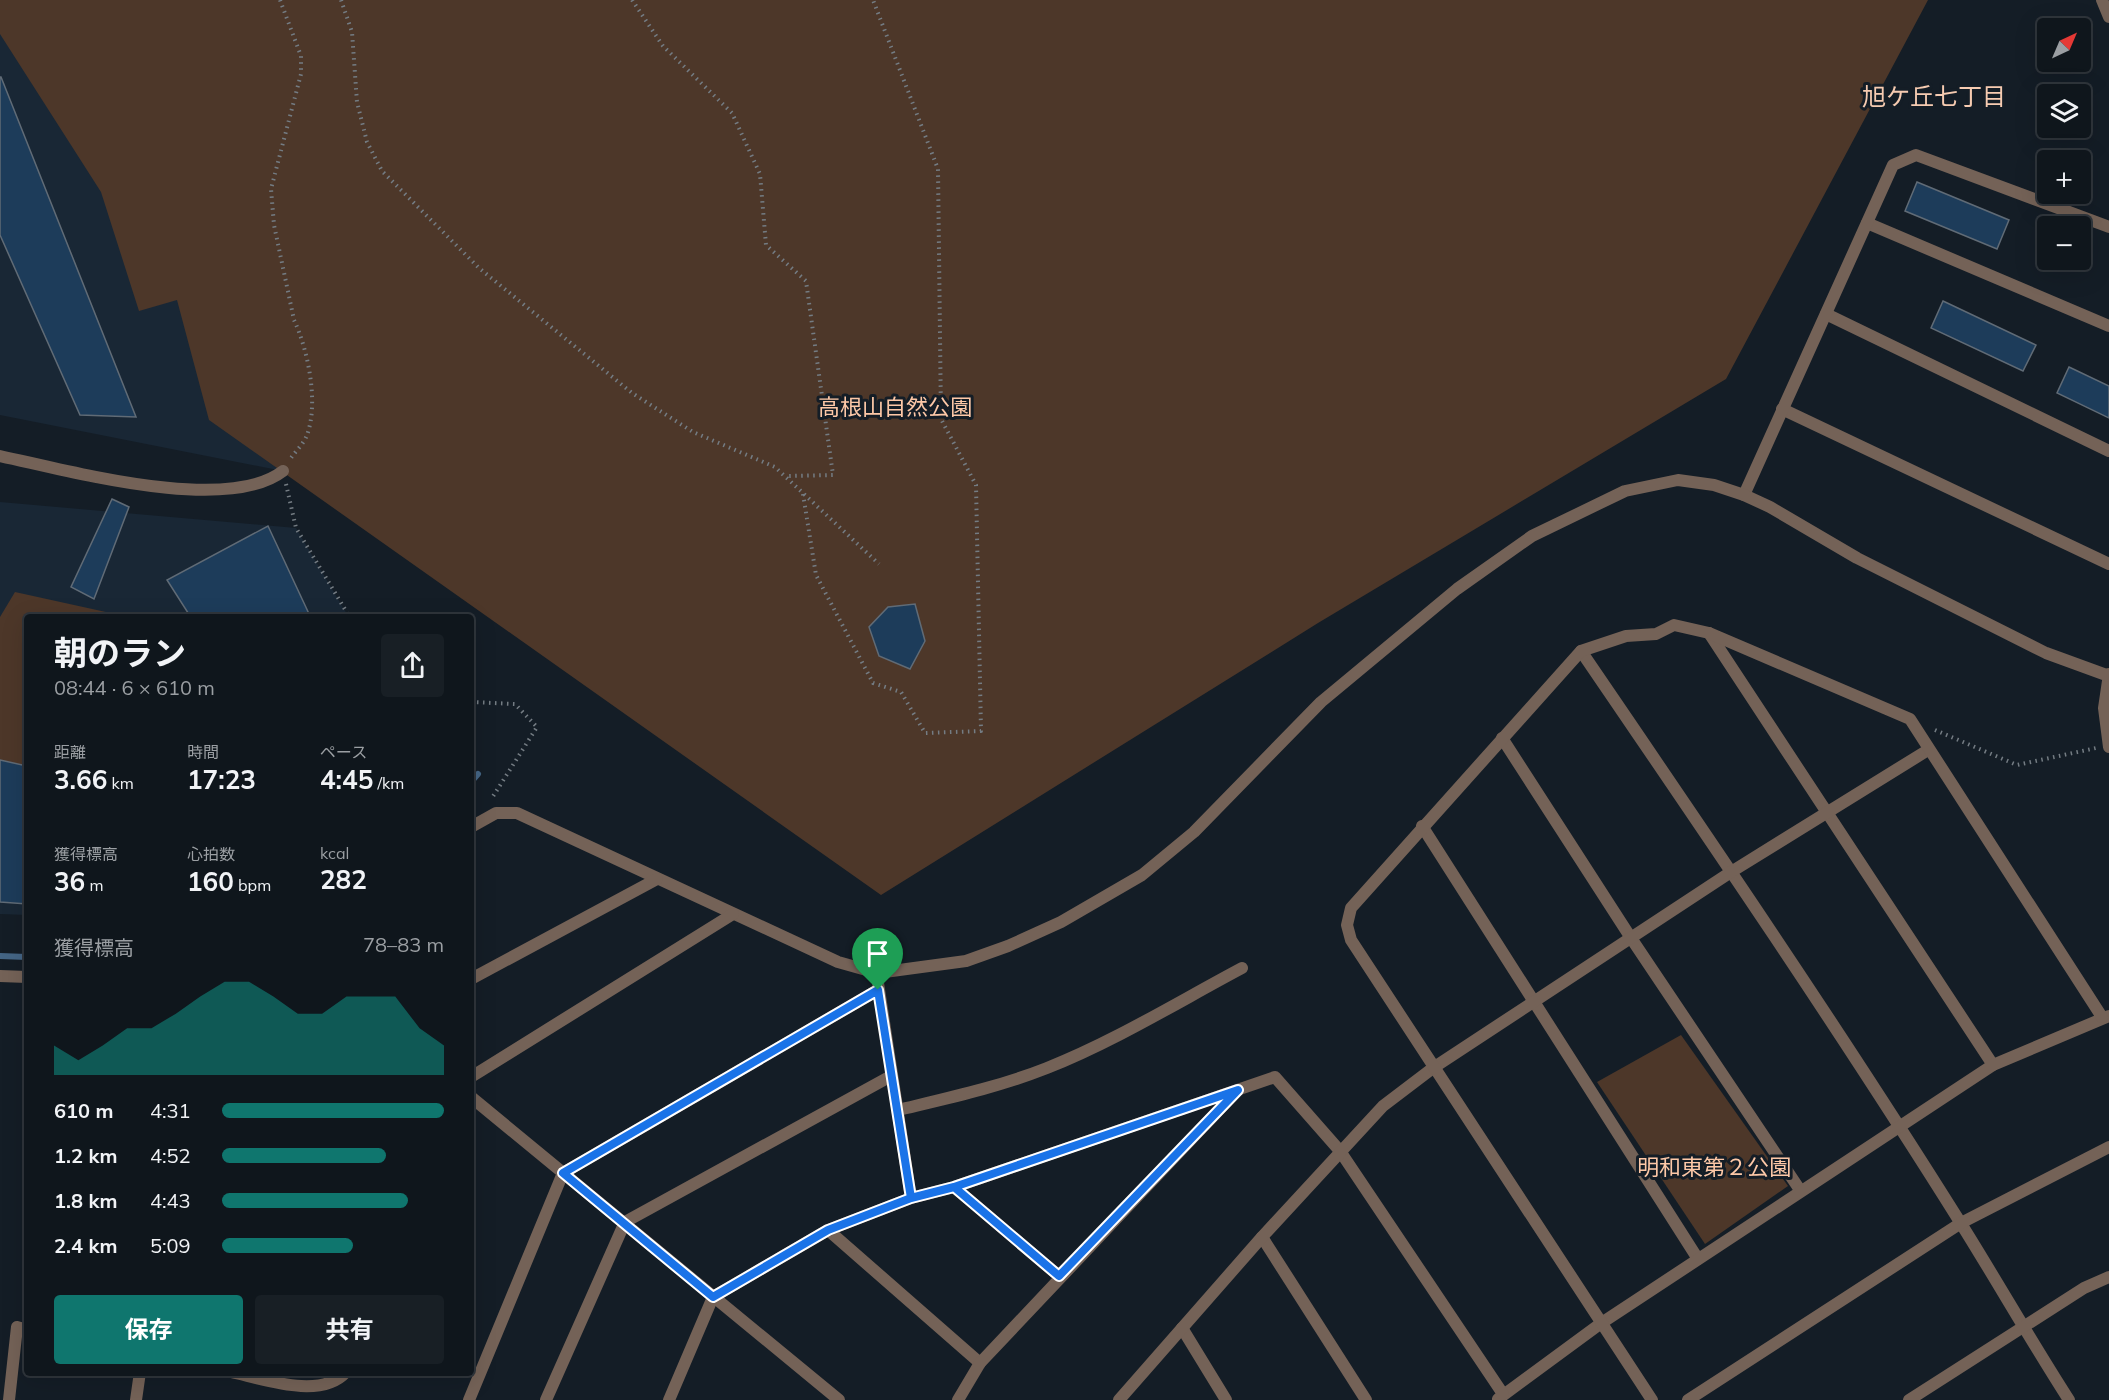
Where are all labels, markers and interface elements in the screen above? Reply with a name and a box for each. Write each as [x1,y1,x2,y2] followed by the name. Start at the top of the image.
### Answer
[2037,18,2091,72] north arrow
[2037,18,2091,270] map controls
[1862,81,2006,111] district label: 旭ケ丘七丁目
[2037,84,2091,138] button: layers
[2037,150,2091,204] button: +
[2037,216,2091,270] button: −
[818,393,972,421] park label: 高根山自然公園
[54,632,186,673] text: 朝のラン
[381,634,444,697] button: share
[54,675,215,700] text: 08:44 · 6 × 610 m
[54,742,86,762] text: 距離
[187,742,219,762] text: 時間
[320,742,367,762] text: ペース
[54,763,107,796] text: 3.66
[187,763,256,796] text: 17:23
[320,763,373,796] text: 4:45
[107,773,134,793] text: km
[373,773,404,793] text: /km
[320,843,349,863] text: kcal
[54,844,118,864] text: 獲得標高
[187,844,235,864] text: 心拍数
[320,863,367,896] text: 282
[54,865,85,898] text: 36
[187,865,234,898] text: 160
[85,875,103,895] text: m
[234,875,271,895] text: bpm
[852,928,903,990] pin
[363,932,444,957] text: 78–83 m
[54,935,134,960] text: 獲得標高
[861,937,894,970] icon: arrive
[54,1098,113,1123] text: 610 m
[150,1098,191,1123] text: 4:31
[54,1143,117,1168] text: 1.2 km
[150,1143,191,1168] text: 4:52
[1637,1153,1791,1181] park label: 明和東第２公園
[54,1188,117,1213] text: 1.8 km
[150,1188,191,1213] text: 4:43
[54,1233,117,1258] text: 2.4 km
[150,1233,191,1258] text: 5:09
[54,1295,243,1364] button: 保存
[255,1295,444,1364] button: 共有

